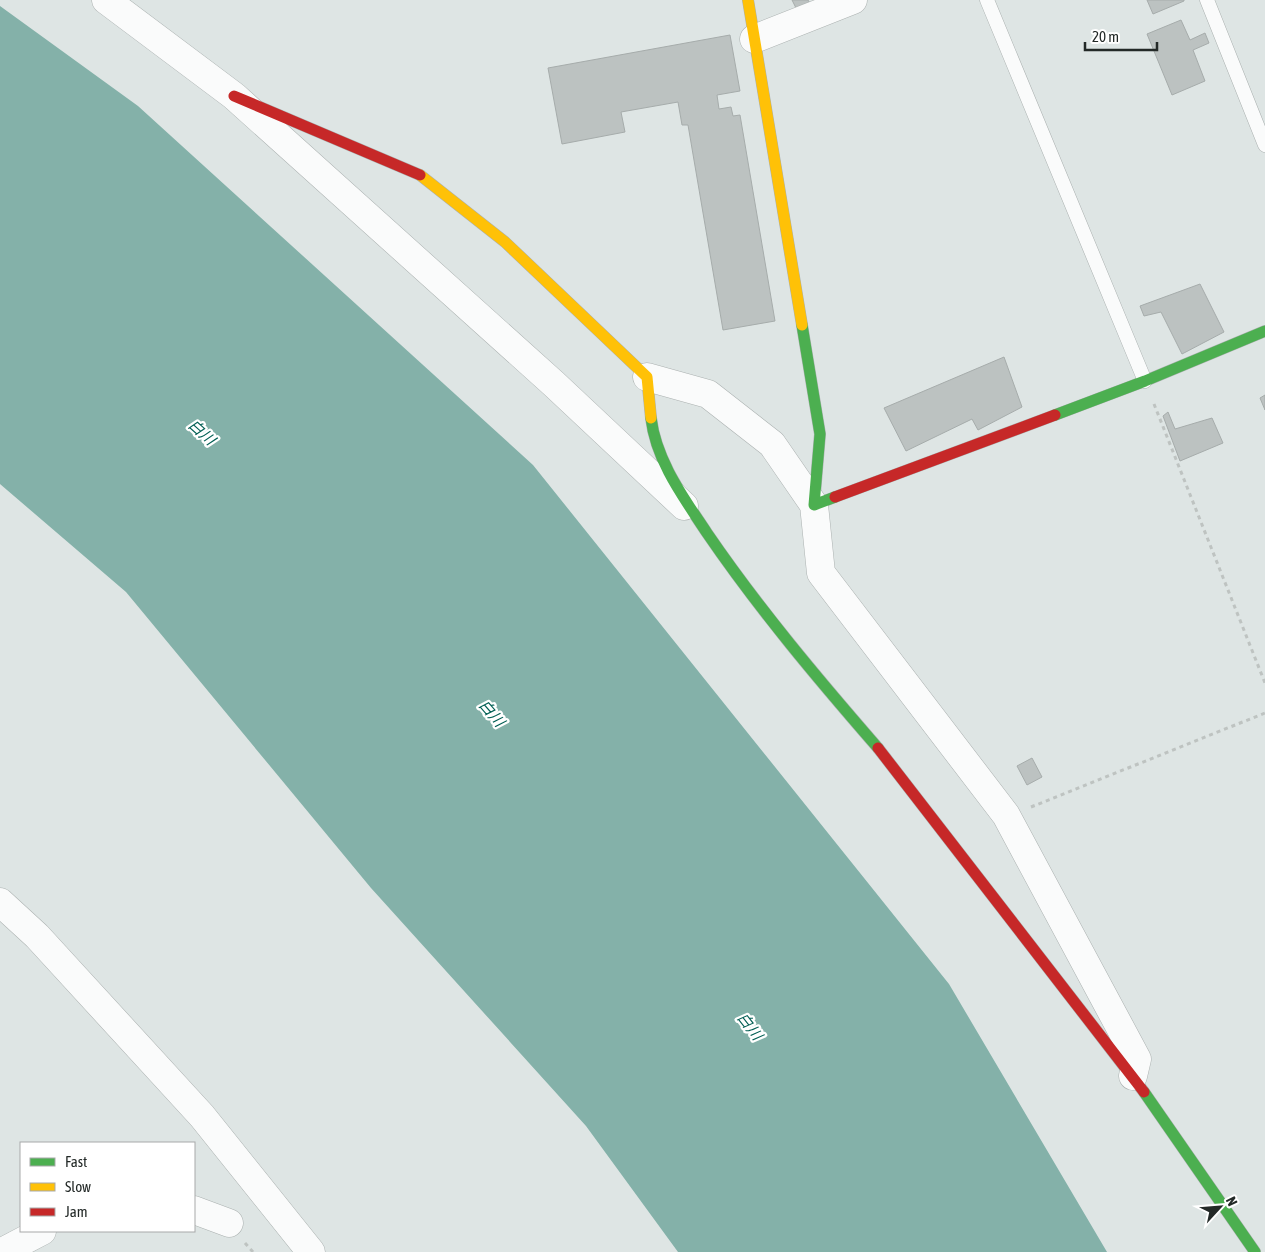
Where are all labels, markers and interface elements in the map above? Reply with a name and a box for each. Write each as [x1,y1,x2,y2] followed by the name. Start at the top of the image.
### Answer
[1085,20,1158,52] scale bar
[1092,28,1119,45] text: 20 m
[185,416,220,450] water label: 白川
[476,696,510,731] water label: 白川
[734,1009,767,1045] water label: 白川
[20,1142,195,1232] legend
[65,1153,87,1170] text: Fast
[65,1178,91,1195] text: Slow
[1195,1182,1245,1232] north arrow
[1223,1194,1241,1209] text: N
[65,1203,88,1220] text: Jam

